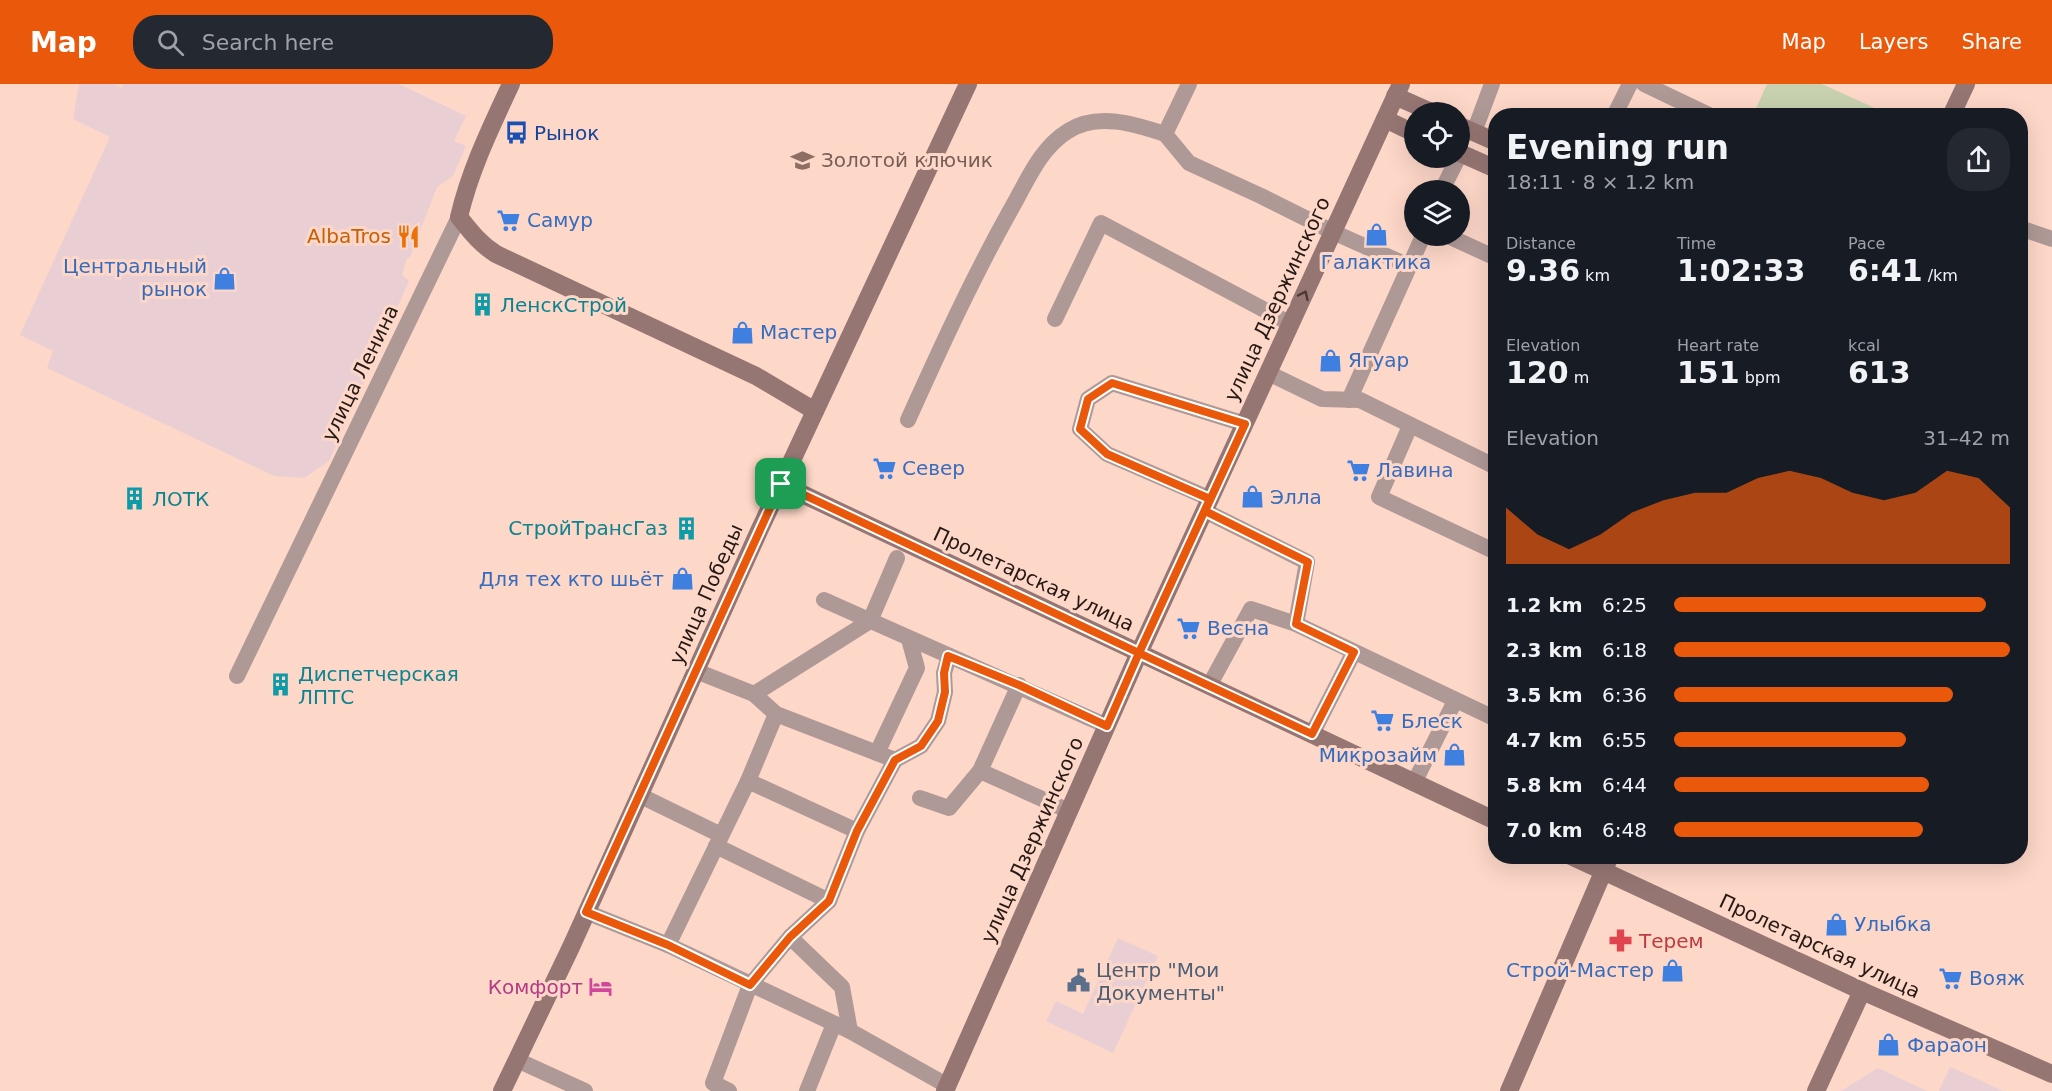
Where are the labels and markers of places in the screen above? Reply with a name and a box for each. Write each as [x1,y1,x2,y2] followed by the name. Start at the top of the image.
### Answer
[503,120,529,146] bus stop icon: Рынок
[534,121,599,145] place label: Рынок
[790,147,816,173] school or university icon: Золотой ключик
[821,148,993,172] place label: Золотой ключик
[496,207,522,233] supermarket icon: Самур
[527,208,593,232] place label: Самур
[1363,221,1389,247] shop icon: Галактика
[396,223,422,249] restaurant icon: AlbaTros
[307,224,391,248] place label: AlbaTros
[1321,250,1431,274] place label: Галактика
[63,254,207,301] place label: Центральный рынок
[212,265,238,291] shop icon: Центральный рынок
[469,292,495,318] building icon: ЛенскСтрой
[500,293,627,317] place label: ЛенскСтрой
[729,319,755,345] shop icon: Мастер
[760,320,837,344] place label: Мастер
[1317,347,1343,373] shop icon: Ягуар
[1348,348,1409,372] place label: Ягуар
[871,455,897,481] supermarket icon: Север
[902,456,965,480] place label: Север
[1345,457,1371,483] supermarket icon: Лавина
[755,458,806,509] pin
[1376,458,1453,482] place label: Лавина
[1239,484,1265,510] shop icon: Элла
[1270,485,1322,509] place label: Элла
[121,486,147,512] building icon: ЛОТК
[152,487,209,511] place label: ЛОТК
[673,515,699,541] building icon: СтройТрансГаз
[508,516,668,540] place label: СтройТрансГаз
[669,566,695,592] shop icon: Для тех кто шьёт
[479,567,664,591] place label: Для тех кто шьёт
[1176,615,1202,641] supermarket icon: Весна
[1207,616,1269,640] place label: Весна
[298,662,459,709] place label: Диспетчерская ЛПТС
[267,672,293,698] building icon: Диспетчерская ЛПТС
[1370,708,1396,734] supermarket icon: Блеск
[1401,709,1463,733] place label: Блеск
[1442,742,1468,768] shop icon: Микрозайм
[1319,743,1437,767] place label: Микрозайм
[1823,911,1849,937] shop icon: Улыбка
[1854,912,1931,936] place label: Улыбка
[1608,928,1634,954] pharmacy icon: Терем
[1638,929,1704,953] place label: Терем
[1659,957,1685,983] shop icon: Строй-Мастер
[1096,958,1225,1005] place label: Центр "Мои Документы"
[1506,958,1654,982] place label: Строй-Мастер
[1938,965,1964,991] supermarket icon: Вояж
[1969,966,2025,990] place label: Вояж
[1065,968,1091,994] public building icon: Центр "Мои Документы"
[588,974,614,1000] hotel icon: Комфорт
[488,975,583,999] place label: Комфорт
[1876,1032,1902,1058] shop icon: Фараон
[1907,1033,1987,1057] place label: Фараон

